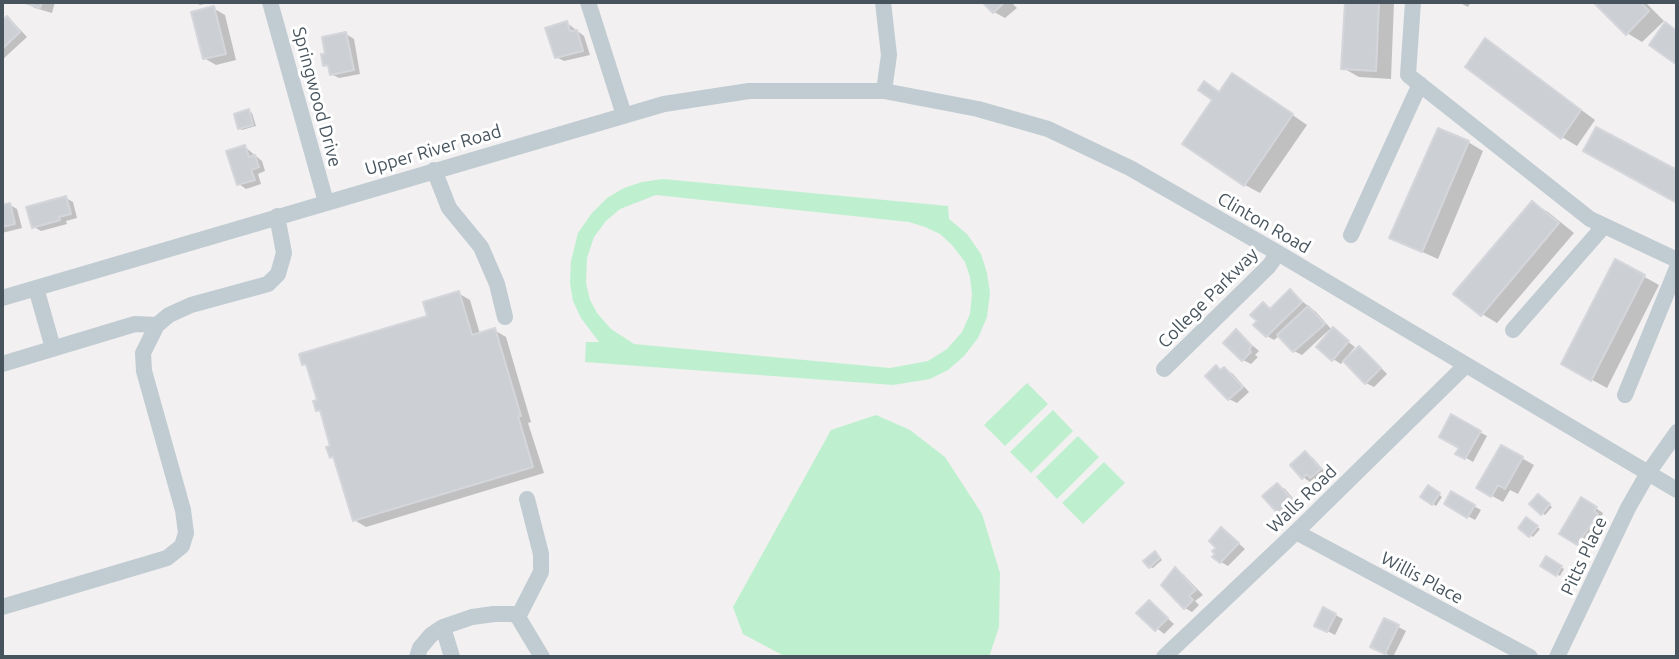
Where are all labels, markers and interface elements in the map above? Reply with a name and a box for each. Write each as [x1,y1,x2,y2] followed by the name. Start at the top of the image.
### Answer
[288,25,346,169] street label: Springwood Drive
[362,120,504,180] street label: Upper River Road
[1214,188,1314,258] street label: Clinton Road
[1153,243,1263,353] street label: College Parkway
[1263,461,1341,537] street label: Walls Road
[1556,513,1612,599] street label: Pitts Place
[1377,547,1467,609] street label: Willis Place

